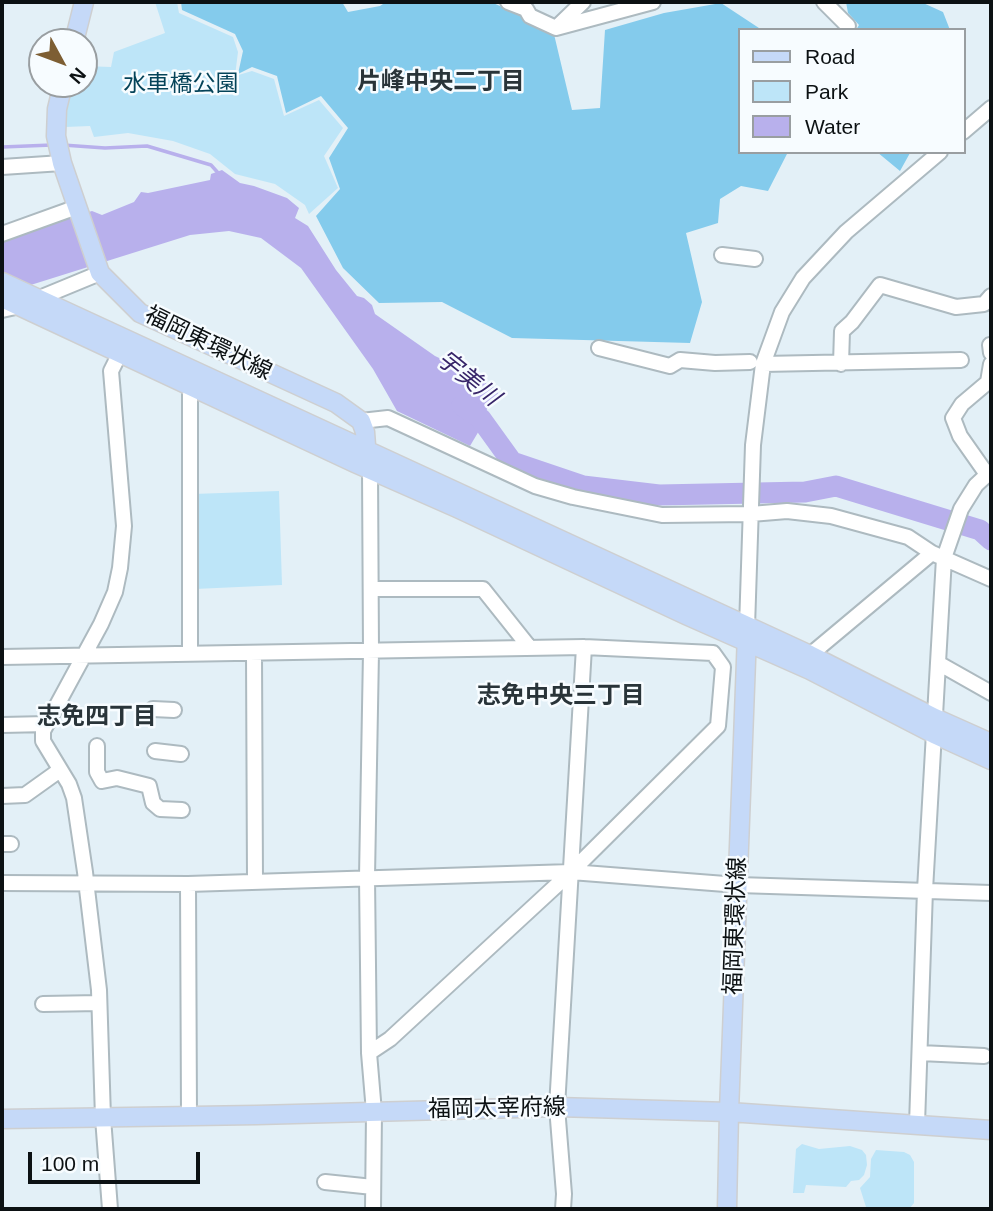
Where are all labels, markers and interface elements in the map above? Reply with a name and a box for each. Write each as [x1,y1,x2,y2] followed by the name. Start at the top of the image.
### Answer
[28,28,98,98] north arrow
[738,28,965,154] legend
[805,45,855,68] text: Road
[65,64,90,88] text: N
[357,68,525,96] district label: 片峰中央二丁目
[124,71,238,99] park label: 水車橋公園
[805,80,848,103] text: Park
[805,115,860,138] text: Water
[140,301,276,387] street label: 福岡東環状線
[431,345,505,413] water label: 宇美川
[477,682,645,710] district label: 志免中央三丁目
[37,703,157,731] district label: 志免四丁目
[720,857,752,995] street label: 福岡東環状線
[428,1094,566,1124] street label: 福岡太宰府線
[32,1138,203,1182] scale bar
[41,1152,99,1175] text: 100 m

